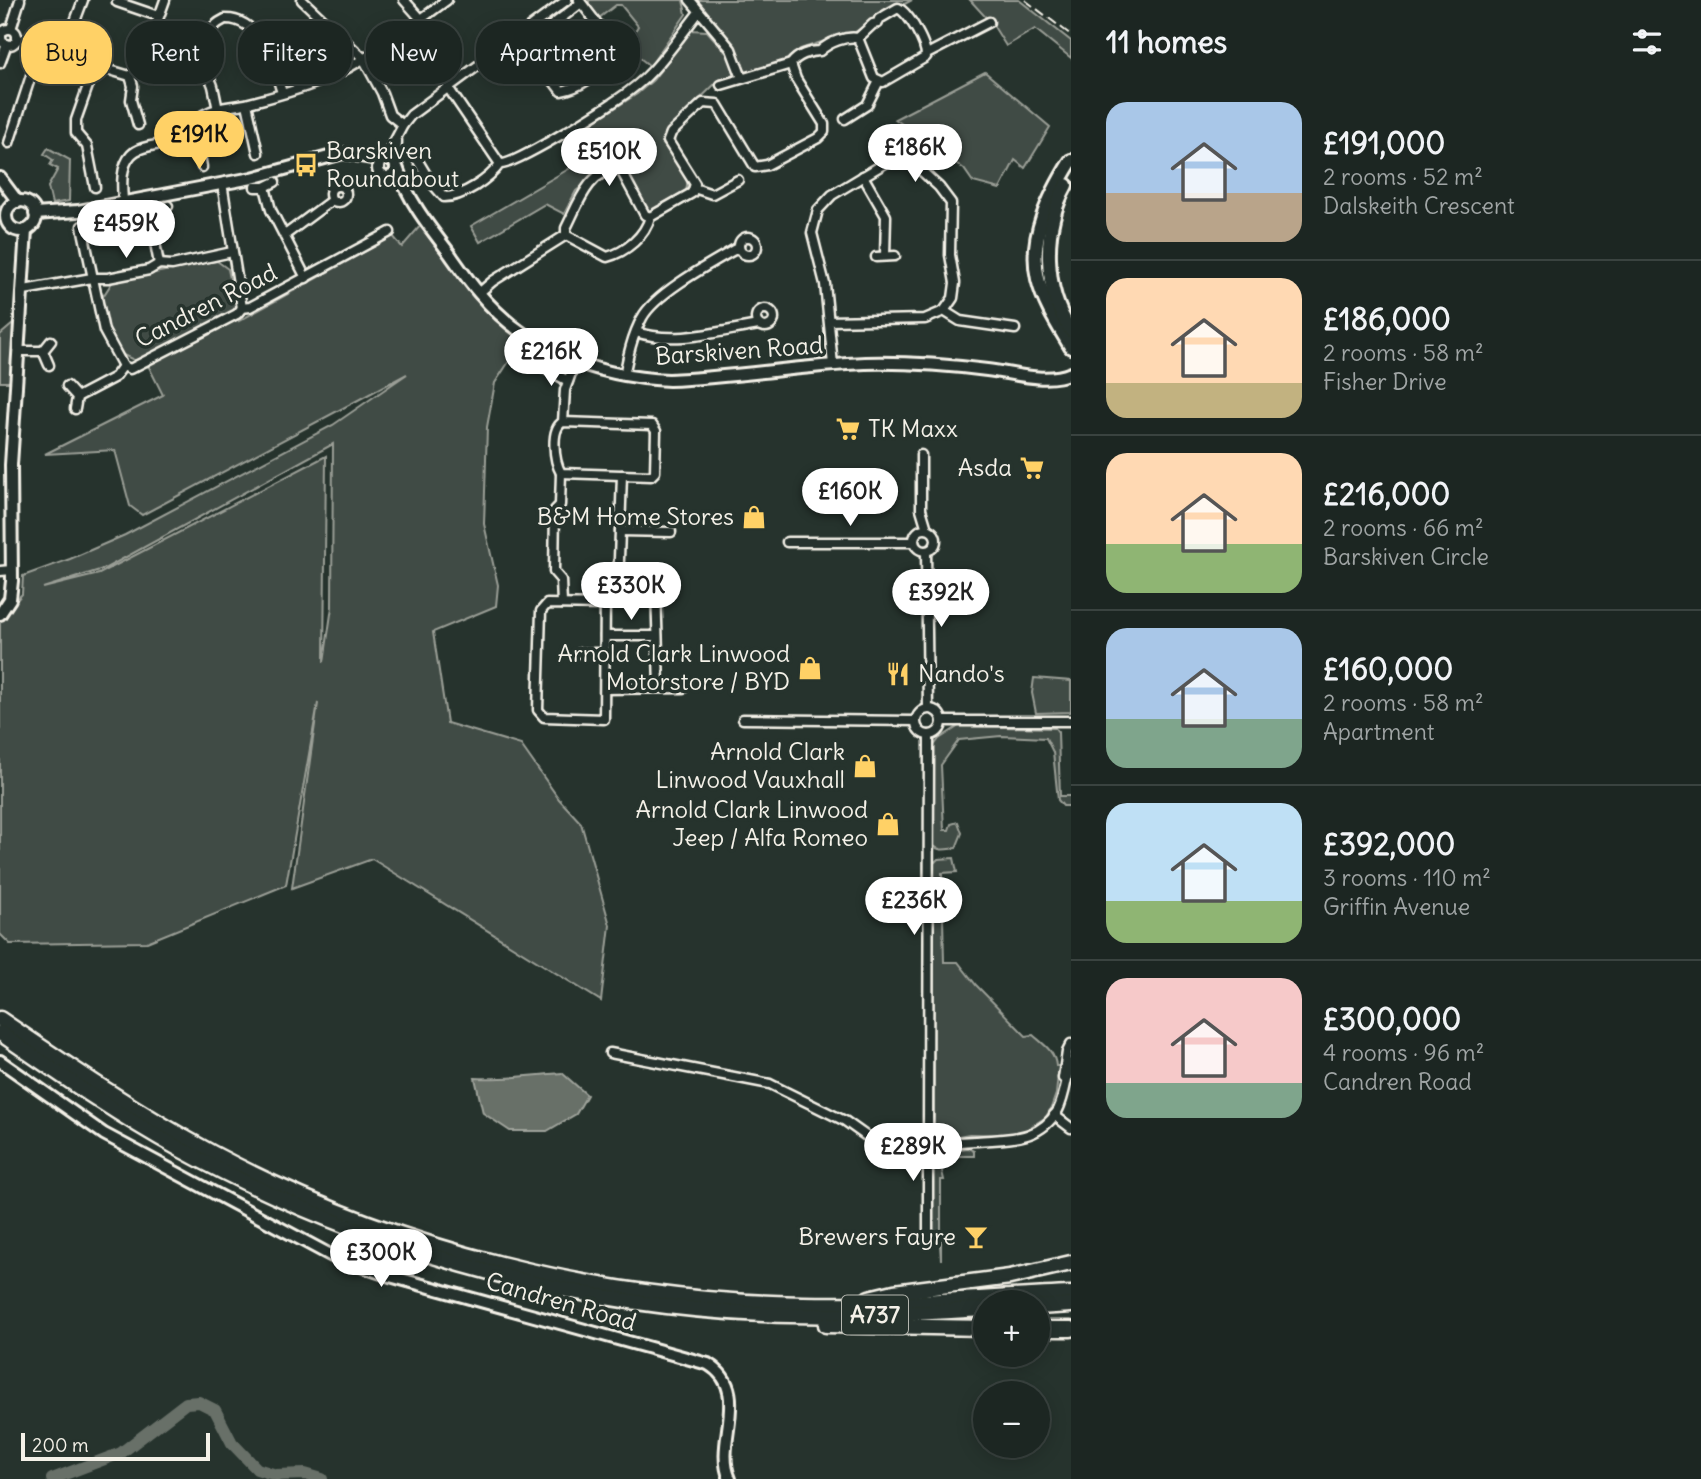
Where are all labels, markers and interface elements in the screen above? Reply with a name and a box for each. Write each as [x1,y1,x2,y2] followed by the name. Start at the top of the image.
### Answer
[21,21,112,84] chip: Buy
[126,21,224,84] chip: Rent
[238,21,352,84] chip: Filters
[366,21,462,84] chip: New
[476,21,640,84] chip: Apartment
[1106,23,1227,61] text: 11 homes
[1628,23,1666,61] icon: filters
[150,111,248,171] pin: £191K
[170,119,228,148] text: £191K
[866,124,964,184] pin: £186K
[1323,124,1445,162] text: £191,000
[560,128,658,188] pin: £510K
[1162,130,1246,214] icon: home
[884,132,946,161] text: £186K
[326,135,459,193] place label: Barskiven Roundabout
[577,136,641,165] text: £510K
[292,151,320,179] bus stop icon: Barskiven Roundabout
[1323,162,1483,191] text: 2 rooms · 52 m²
[1323,191,1515,220] text: Dalskeith Crescent
[77,201,175,260] pin: £459K
[93,208,159,237] text: £459K
[130,257,282,354] street label: Candren Road
[1323,300,1451,338] text: £186,000
[1162,306,1246,390] icon: home
[502,328,600,388] pin: £216K
[654,329,824,371] street label: Barskiven Road
[520,336,582,365] text: £216K
[1323,338,1484,367] text: 2 rooms · 58 m²
[1323,367,1447,396] text: Fisher Drive
[868,413,958,443] place label: TK Maxx
[834,415,862,443] supermarket icon: TK Maxx
[958,452,1012,482] place label: Asda
[1018,454,1046,482] supermarket icon: Asda
[801,468,899,528] pin: £160K
[1323,475,1450,513] text: £216,000
[818,476,882,505] text: £160K
[1162,481,1246,565] icon: home
[537,501,734,531] place label: B&M Home Stores
[740,503,768,531] shop icon: B&M Home Stores
[1323,513,1484,542] text: 2 rooms · 66 m²
[1323,542,1489,571] text: Barskiven Circle
[582,562,680,622] pin: £330K
[597,570,665,599] text: £330K
[892,570,990,629] pin: £392K
[908,577,974,606] text: £392K
[557,638,790,696] place label: Arnold Clark Linwood Motorstore / BYD
[1323,650,1453,688] text: £160,000
[796,654,824,682] shop icon: Arnold Clark Linwood Motorstore / BYD
[1162,656,1246,740] icon: home
[918,658,1005,688] place label: Nando's
[884,660,912,688] restaurant icon: Nando's
[1323,688,1484,717] text: 2 rooms · 58 m²
[1323,717,1435,746] text: Apartment
[655,736,845,794] place label: Arnold Clark Linwood Vauxhall
[851,752,879,780] shop icon: Arnold Clark Linwood Vauxhall
[635,794,868,852] place label: Arnold Clark Linwood Jeep / Alfa Romeo
[874,810,902,838] shop icon: Arnold Clark Linwood Jeep / Alfa Romeo
[1323,825,1455,863] text: £392,000
[1162,831,1246,915] icon: home
[1323,863,1491,892] text: 3 rooms · 110 m²
[865,878,963,937] pin: £236K
[881,885,947,914] text: £236K
[1323,892,1470,921] text: Griffin Avenue
[1323,1000,1461,1038] text: £300,000
[1162,1006,1246,1090] icon: home
[1323,1038,1484,1067] text: 4 rooms · 96 m²
[1323,1067,1472,1096] text: Candren Road
[864,1124,962,1183] pin: £289K
[880,1131,946,1160] text: £289K
[798,1221,956,1251] place label: Brewers Fayre
[962,1223,990,1251] bar icon: Brewers Fayre
[332,1230,430,1289] pin: £300K
[346,1237,416,1266] text: £300K
[483,1265,640,1337] street label: Candren Road
[973,1290,1050,1458] map controls
[973,1290,1050,1367] button: +
[842,1296,908,1334] road number: A737
[973,1381,1050,1458] button: −
[21,1430,210,1462] scale bar
[32,1433,89,1457] text: 200 m

